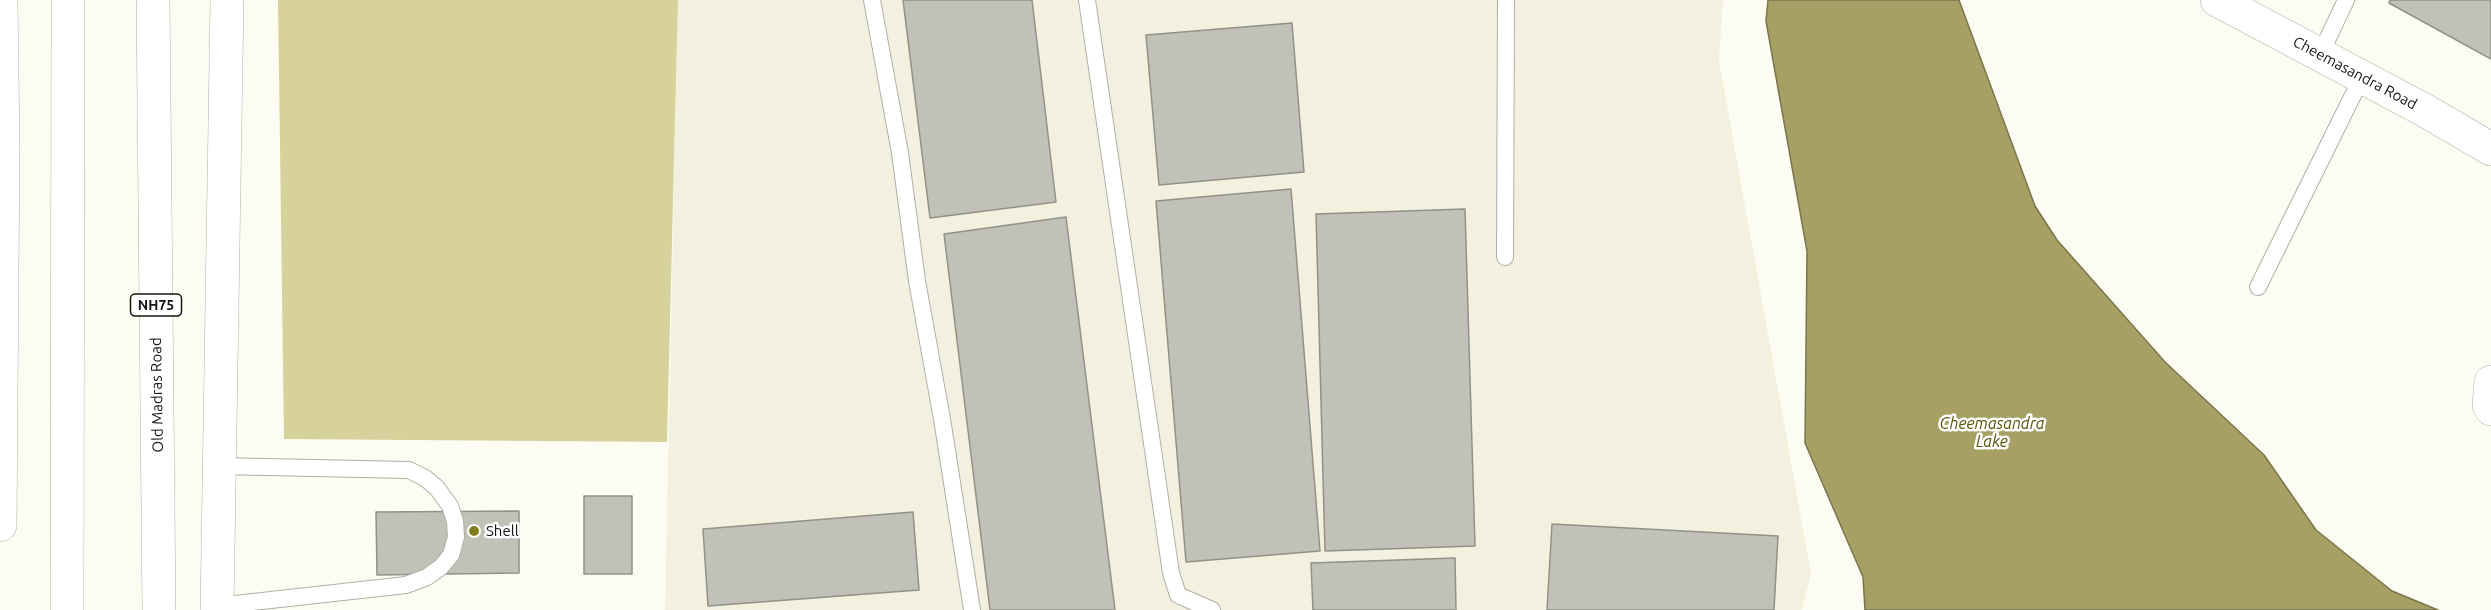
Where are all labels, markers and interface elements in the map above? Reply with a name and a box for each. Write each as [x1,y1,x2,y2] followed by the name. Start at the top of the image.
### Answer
[2290,33,2420,113] street label: Cheemasandra Road
[130,294,182,316] road number: NH75
[147,337,167,453] street label: Old Madras Road
[1940,414,2044,452] water label: Cheemasandra Lake
[486,522,519,540] place label: Shell
[467,524,481,538] marker: Shell

